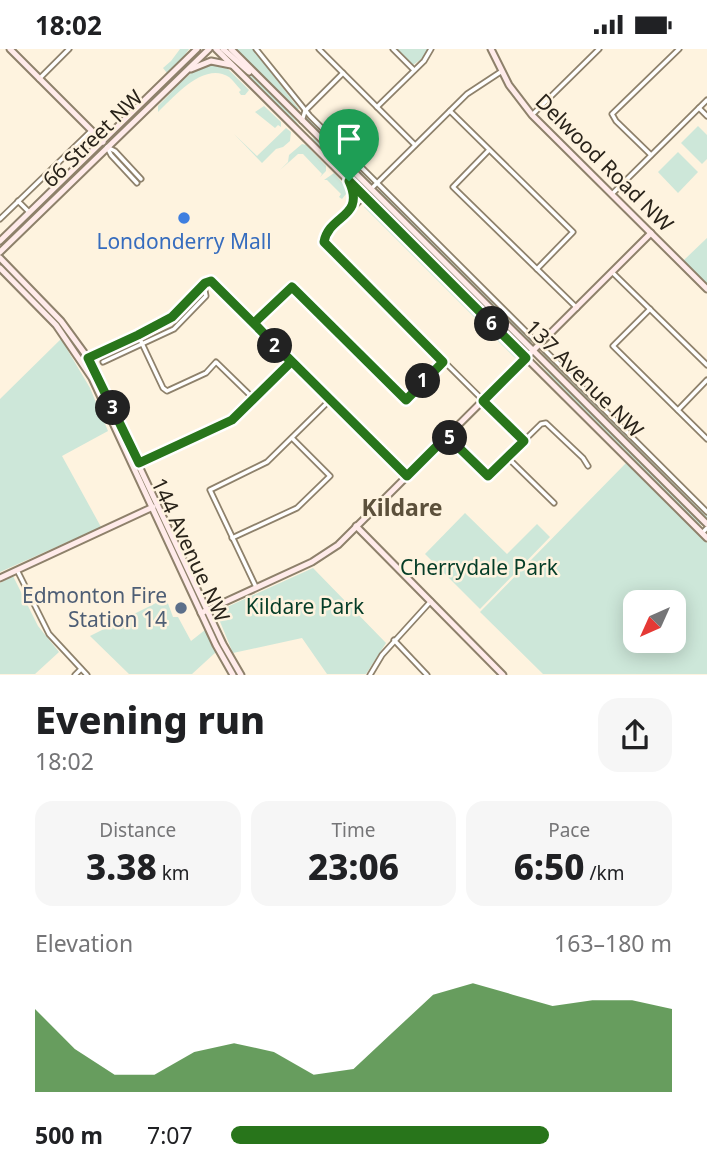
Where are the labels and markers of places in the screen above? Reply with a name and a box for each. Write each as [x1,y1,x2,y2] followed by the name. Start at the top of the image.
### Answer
[319,109,379,181] pin
[176,210,192,226] marker: Londonderry Mall
[96,227,272,255] place label: Londonderry Mall
[475,307,510,341] pin: 6
[258,329,292,363] pin: 2
[406,363,440,399] pin: 1
[96,391,130,425] pin: 3
[433,421,468,455] pin: 5
[22,581,167,633] place label: Edmonton Fire Station 14
[173,600,189,616] marker: Edmonton Fire Station 14

